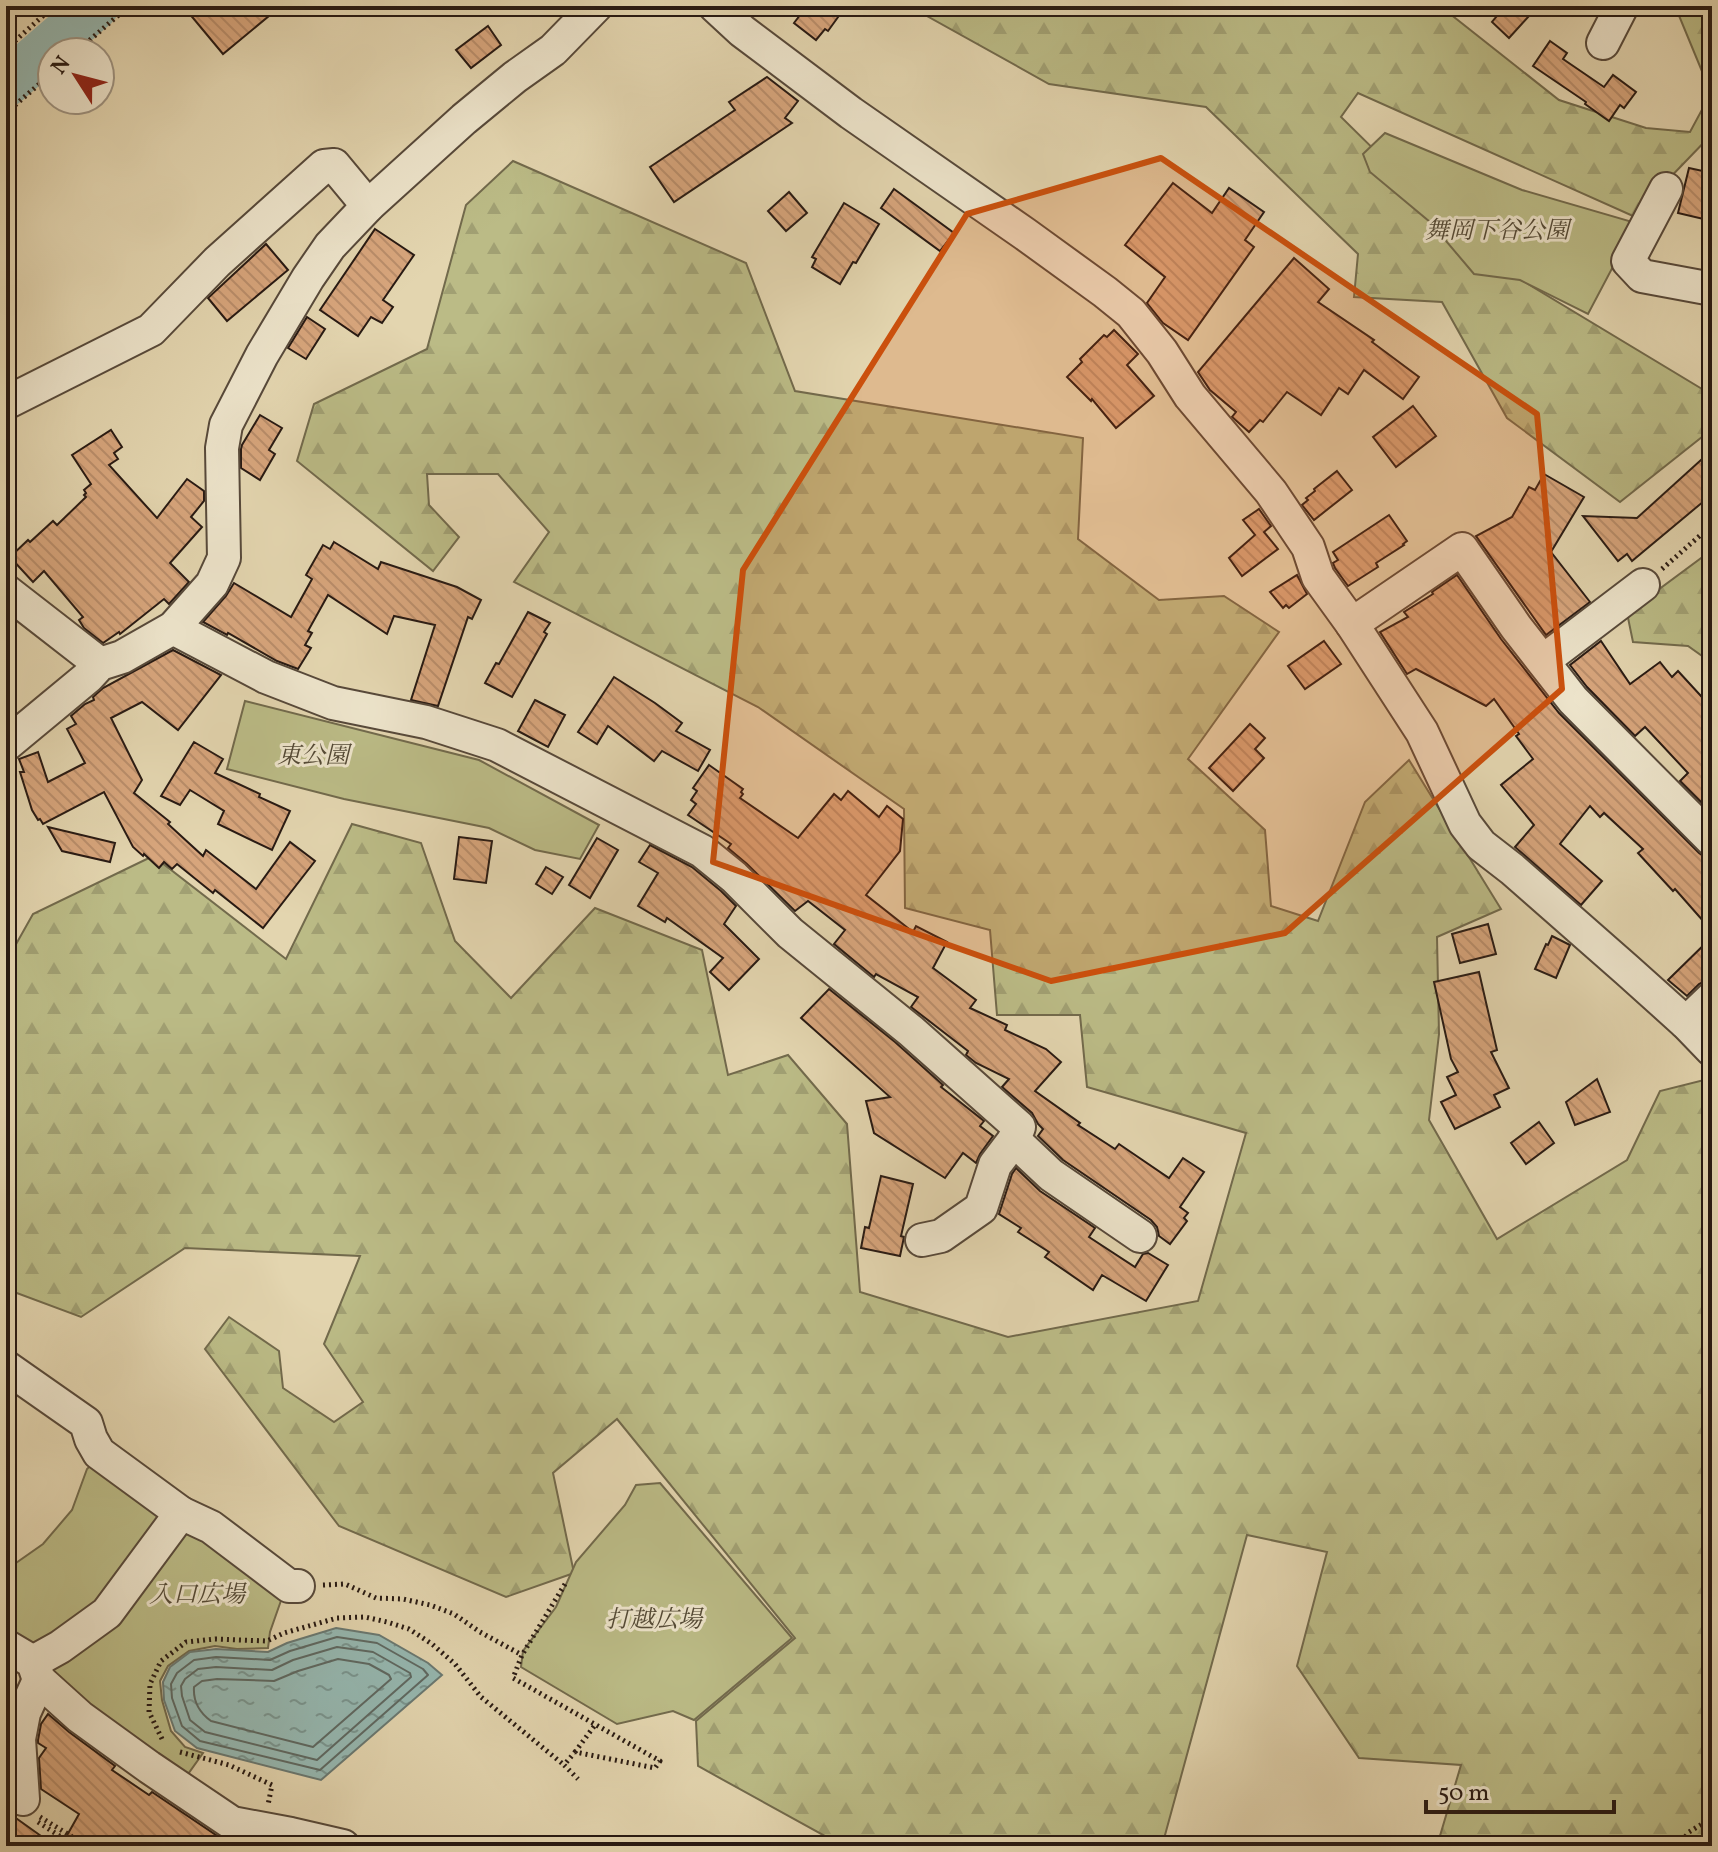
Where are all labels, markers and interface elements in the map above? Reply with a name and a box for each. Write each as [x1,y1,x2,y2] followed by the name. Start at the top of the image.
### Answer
[36,36,116,116] north arrow
[45,50,79,81] text: N
[1425,215,1573,249] park label: 舞岡下谷公園
[277,740,353,774] park label: 東公園
[149,1579,247,1613] park label: 入口広場
[606,1604,704,1638] park label: 打越広場
[1426,1764,1614,1814] scale bar
[1438,1777,1490,1811] text: 50 m

